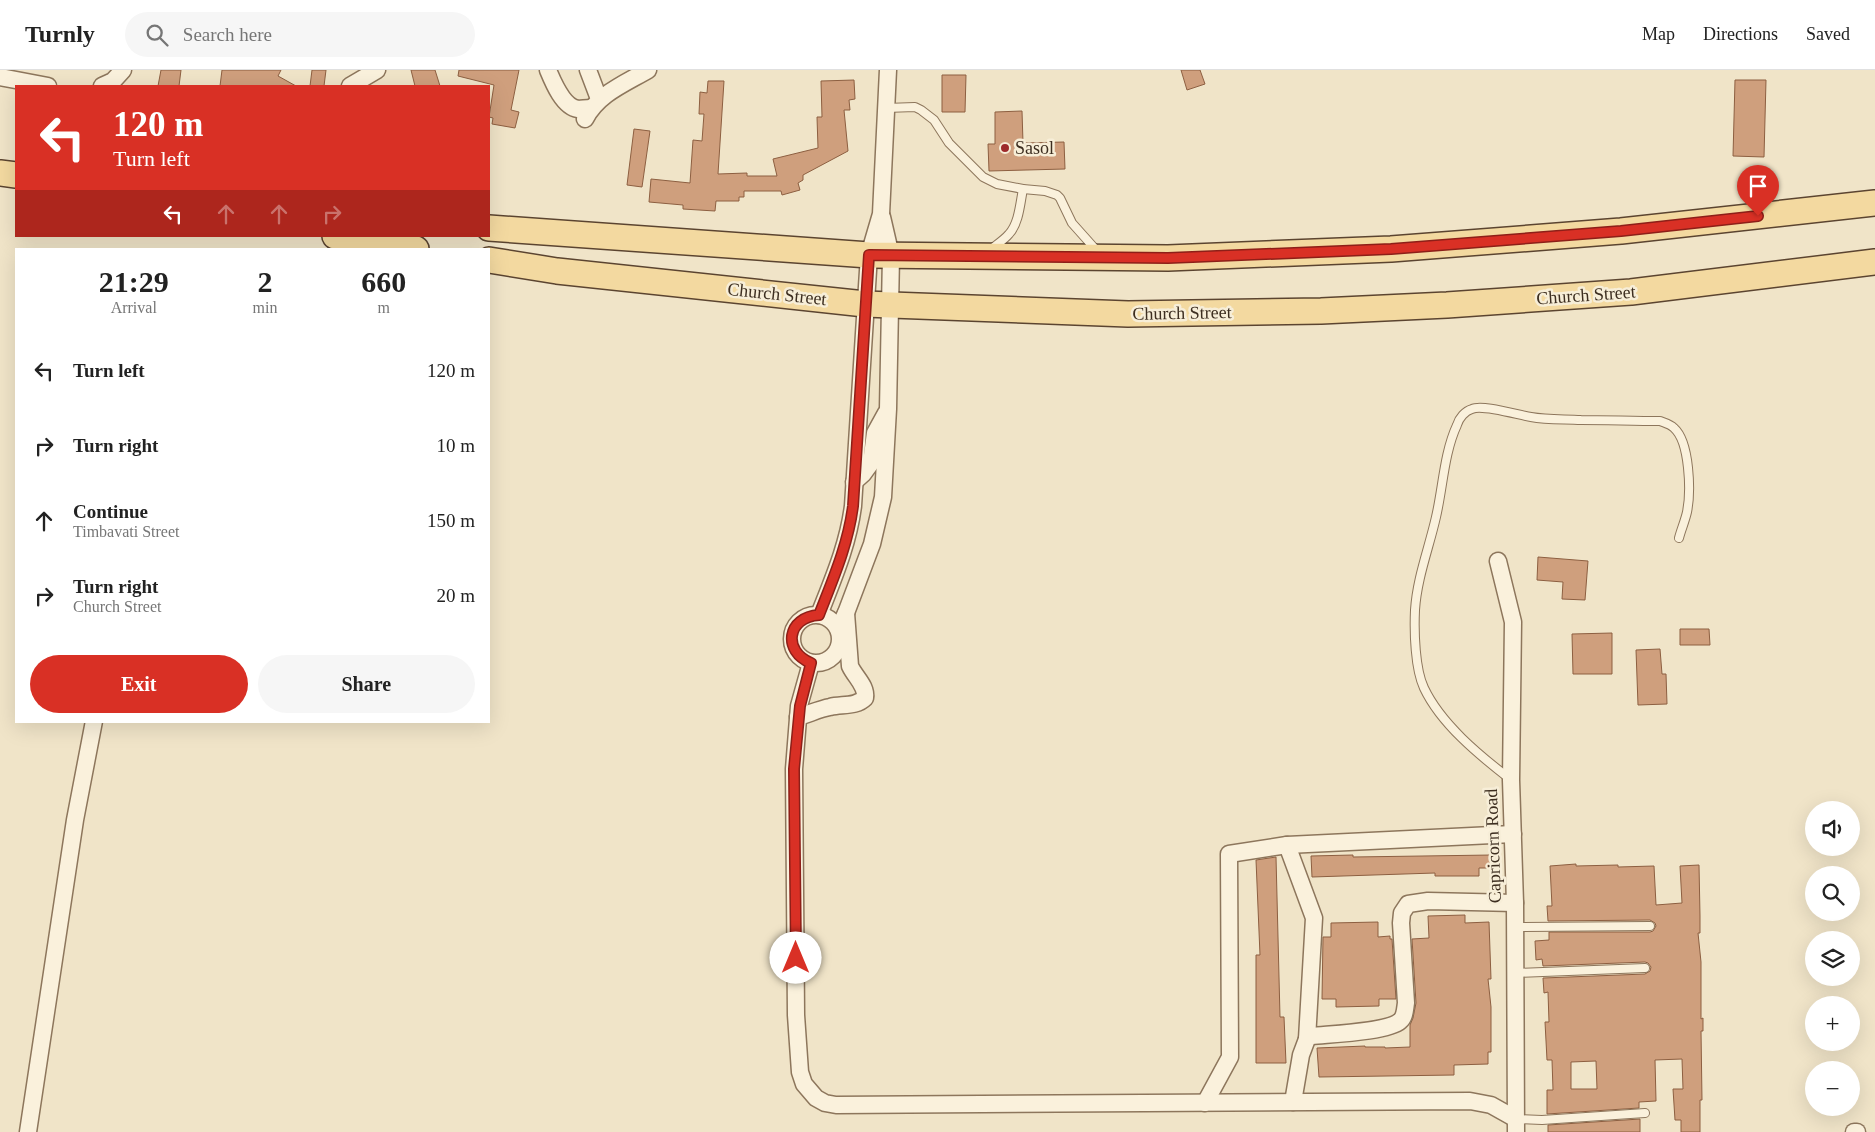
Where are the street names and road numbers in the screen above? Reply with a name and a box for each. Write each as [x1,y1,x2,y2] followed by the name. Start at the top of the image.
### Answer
[726,279,828,309] street label: Church Street
[1536,282,1636,308] street label: Church Street
[1132,302,1232,324] street label: Church Street
[1481,788,1505,904] street label: Capricorn Road

